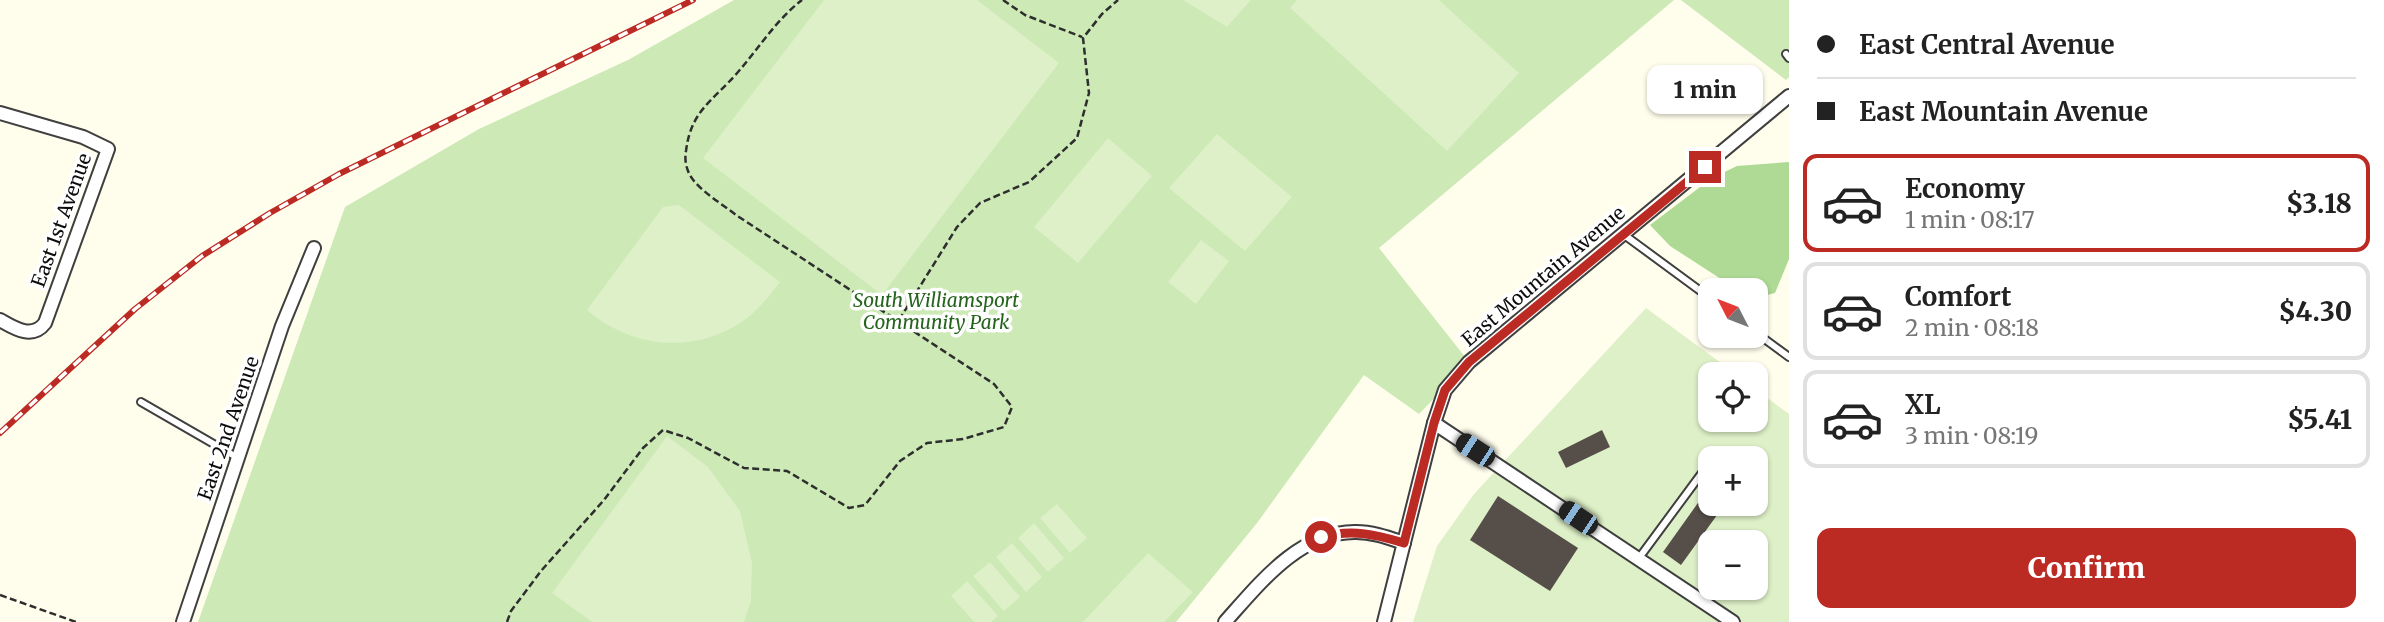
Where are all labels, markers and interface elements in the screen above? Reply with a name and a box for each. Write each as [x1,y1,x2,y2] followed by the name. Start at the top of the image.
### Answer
[1859,28,2115,61] text: East Central Avenue
[1647,66,1763,114] callout: 1 min
[1673,75,1737,104] text: 1 min
[1859,95,2148,128] text: East Mountain Avenue
[26,150,96,290] street label: East 1st Avenue
[1689,151,1721,183] route end
[1821,172,1884,235] icon: car
[1905,172,2025,205] text: Economy
[2286,187,2352,220] text: $3.18
[1456,201,1630,351] street label: East Mountain Avenue
[1905,205,2035,234] text: 1 min · 08:17
[1698,278,1768,348] north arrow
[1698,278,1768,600] map controls
[1821,280,1884,343] icon: car
[1905,280,2011,313] text: Comfort
[853,288,1019,334] park label: South Williamsport Community Park
[2278,295,2352,328] text: $4.30
[1905,313,2039,342] text: 2 min · 08:18
[192,353,264,503] street label: East 2nd Avenue
[1698,362,1768,432] button: locate
[1821,388,1884,451] icon: car
[1905,388,1941,421] text: XL
[2287,403,2352,436] text: $5.41
[1905,421,2038,450] text: 3 min · 08:19
[1452,430,1499,470] car
[1698,446,1768,516] button: +
[1555,498,1602,538] car
[1305,521,1337,553] route start
[1817,528,2356,608] button: Confirm
[1698,530,1768,600] button: −

